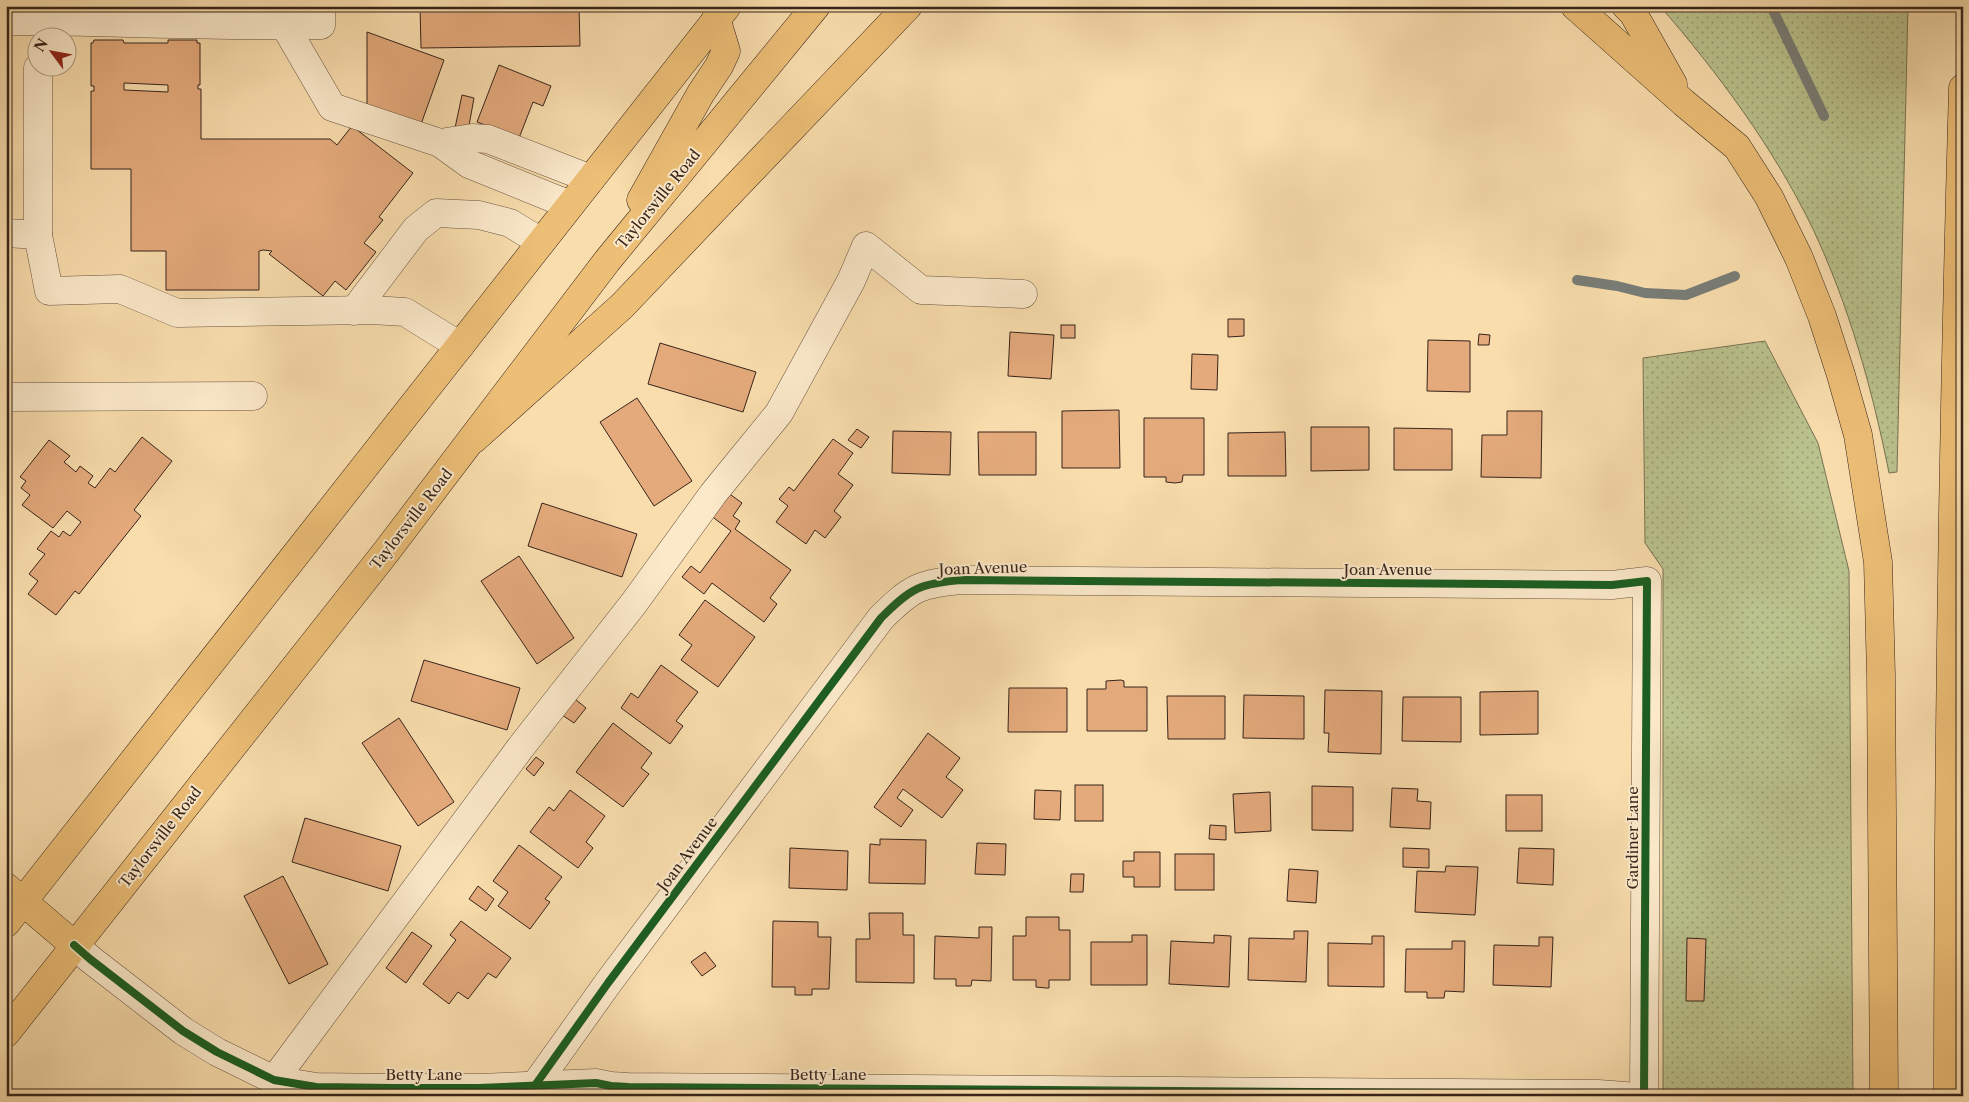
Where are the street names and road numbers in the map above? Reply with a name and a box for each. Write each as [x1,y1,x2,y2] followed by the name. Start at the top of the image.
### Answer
[612,145,704,253] street label: Taylorsville Road
[366,465,456,573] street label: Taylorsville Road
[937,557,1027,579] street label: Joan Avenue
[1342,560,1432,579] street label: Joan Avenue
[115,783,205,891] street label: Taylorsville Road
[1623,786,1642,890] street label: Gardiner Lane
[652,813,721,897] street label: Joan Avenue
[386,1065,462,1084] street label: Betty Lane
[790,1065,866,1084] street label: Betty Lane

